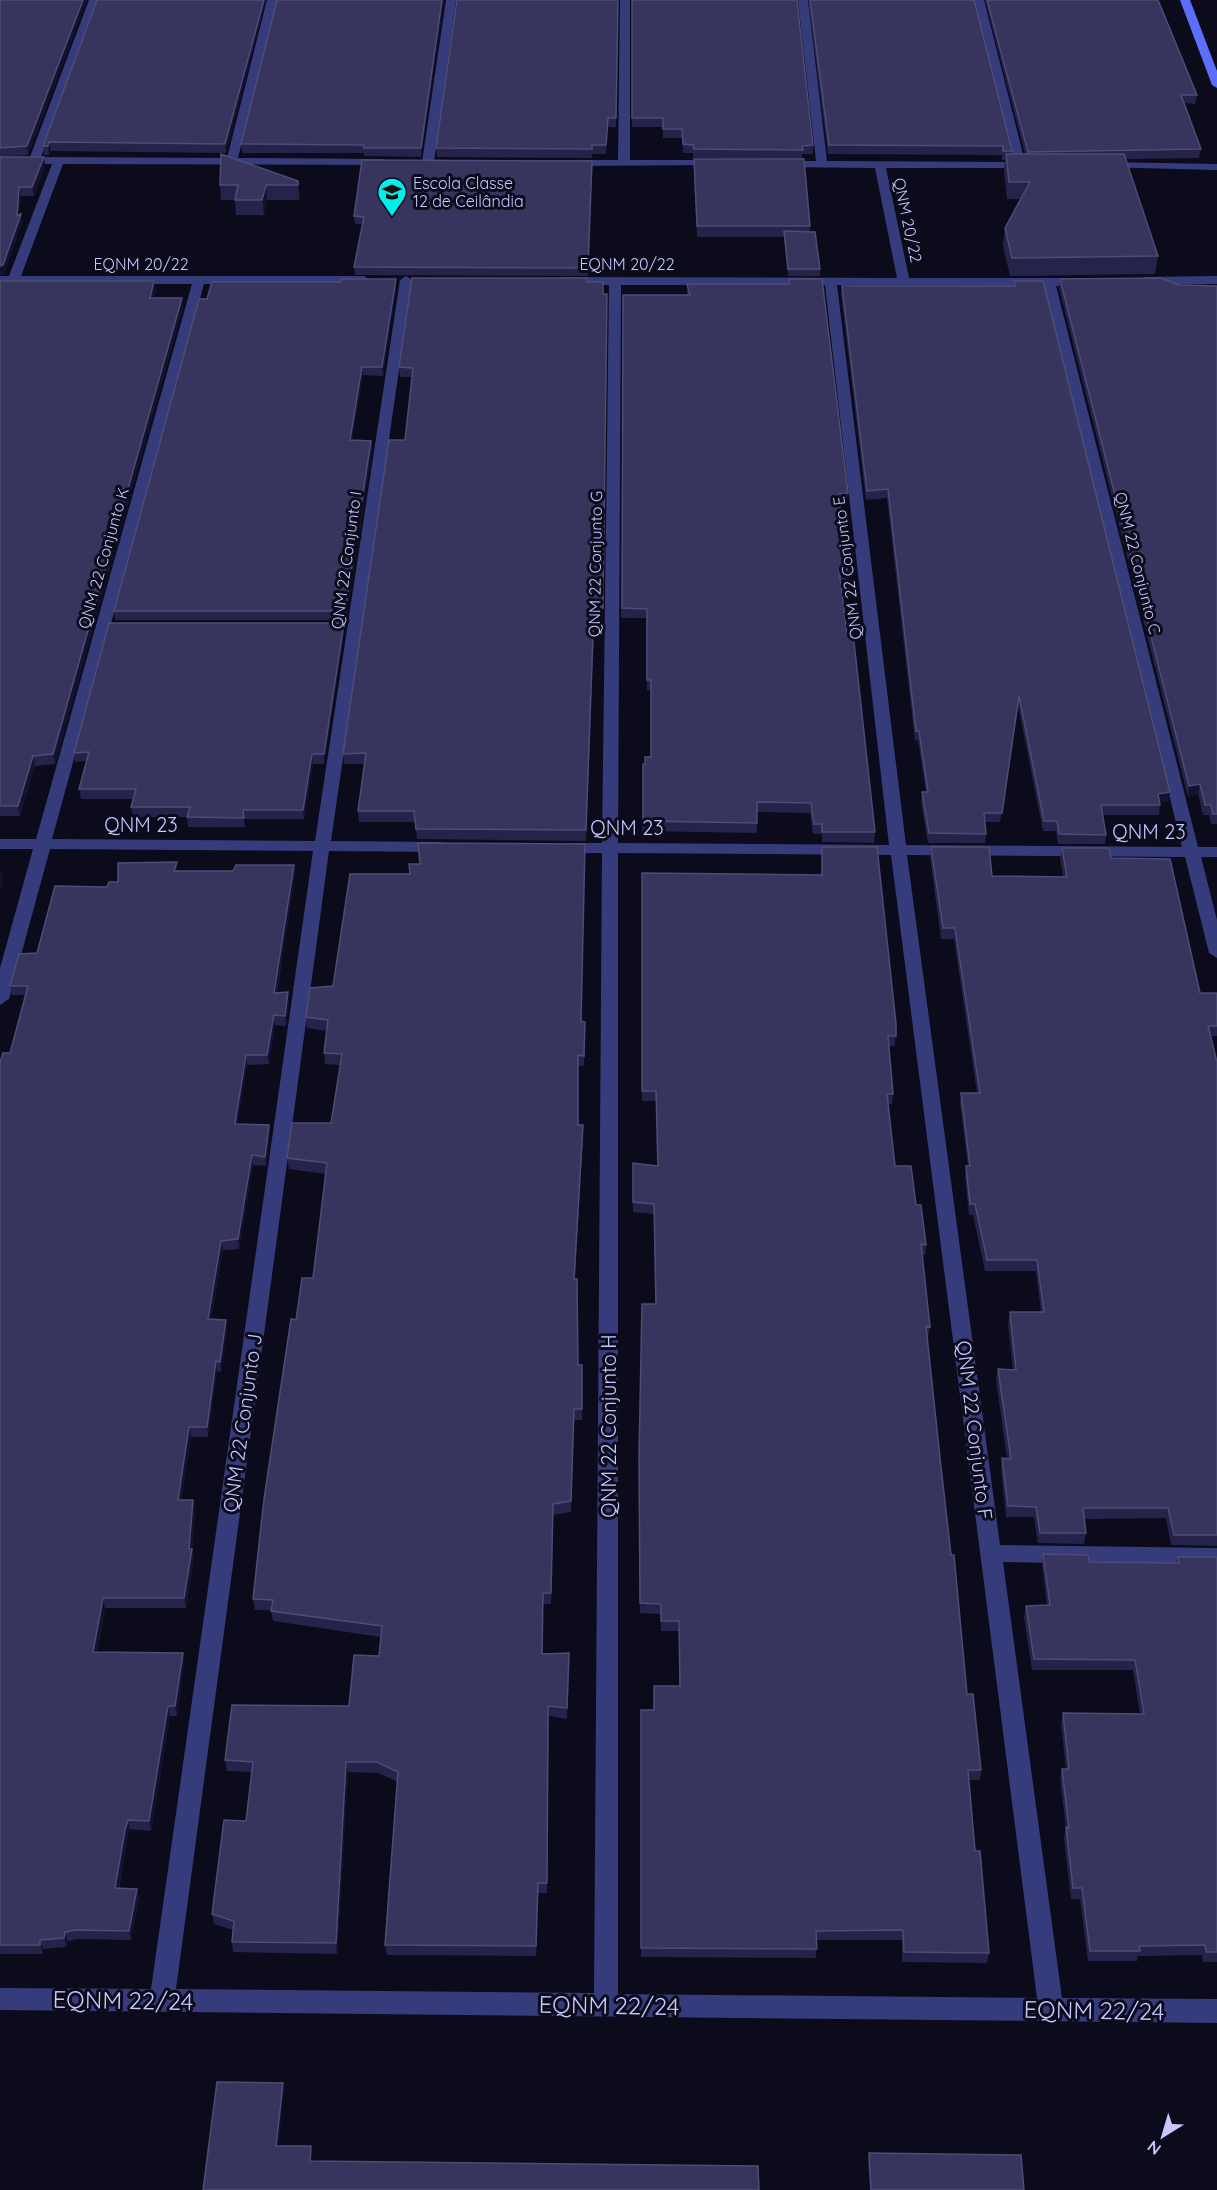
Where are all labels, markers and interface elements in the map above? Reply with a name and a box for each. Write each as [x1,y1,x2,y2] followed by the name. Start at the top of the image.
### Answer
[413,173,524,211] place label: Escola Classe 12 de Ceilândia
[376,176,408,218] school or university icon: Escola Classe 12 de Ceilândia
[889,176,927,264] street label: QNM 20/22
[93,254,189,274] street label: EQNM 20/22
[579,254,675,274] street label: EQNM 20/22
[73,485,133,631] street label: QNM 22 Conjunto K
[326,490,366,630] street label: QNM 22 Conjunto I
[1111,490,1165,636] street label: QNM 22 Conjunto C
[584,491,606,637] street label: QNM 22 Conjunto G
[828,495,866,641] street label: QNM 22 Conjunto E
[104,812,178,837] street label: QNM 23
[590,815,664,840] street label: QNM 23
[1112,819,1186,844] street label: QNM 23
[217,1332,267,1514] street label: QNM 22 Conjunto J
[596,1334,621,1518] street label: QNM 22 Conjunto H
[952,1339,998,1521] street label: QNM 22 Conjunto F
[52,1984,194,2016] street label: EQNM 22/24
[538,1989,680,2021] street label: EQNM 22/24
[1023,1994,1165,2026] street label: EQNM 22/24
[1133,2106,1193,2166] north arrow
[1143,2136,1165,2160] text: N

